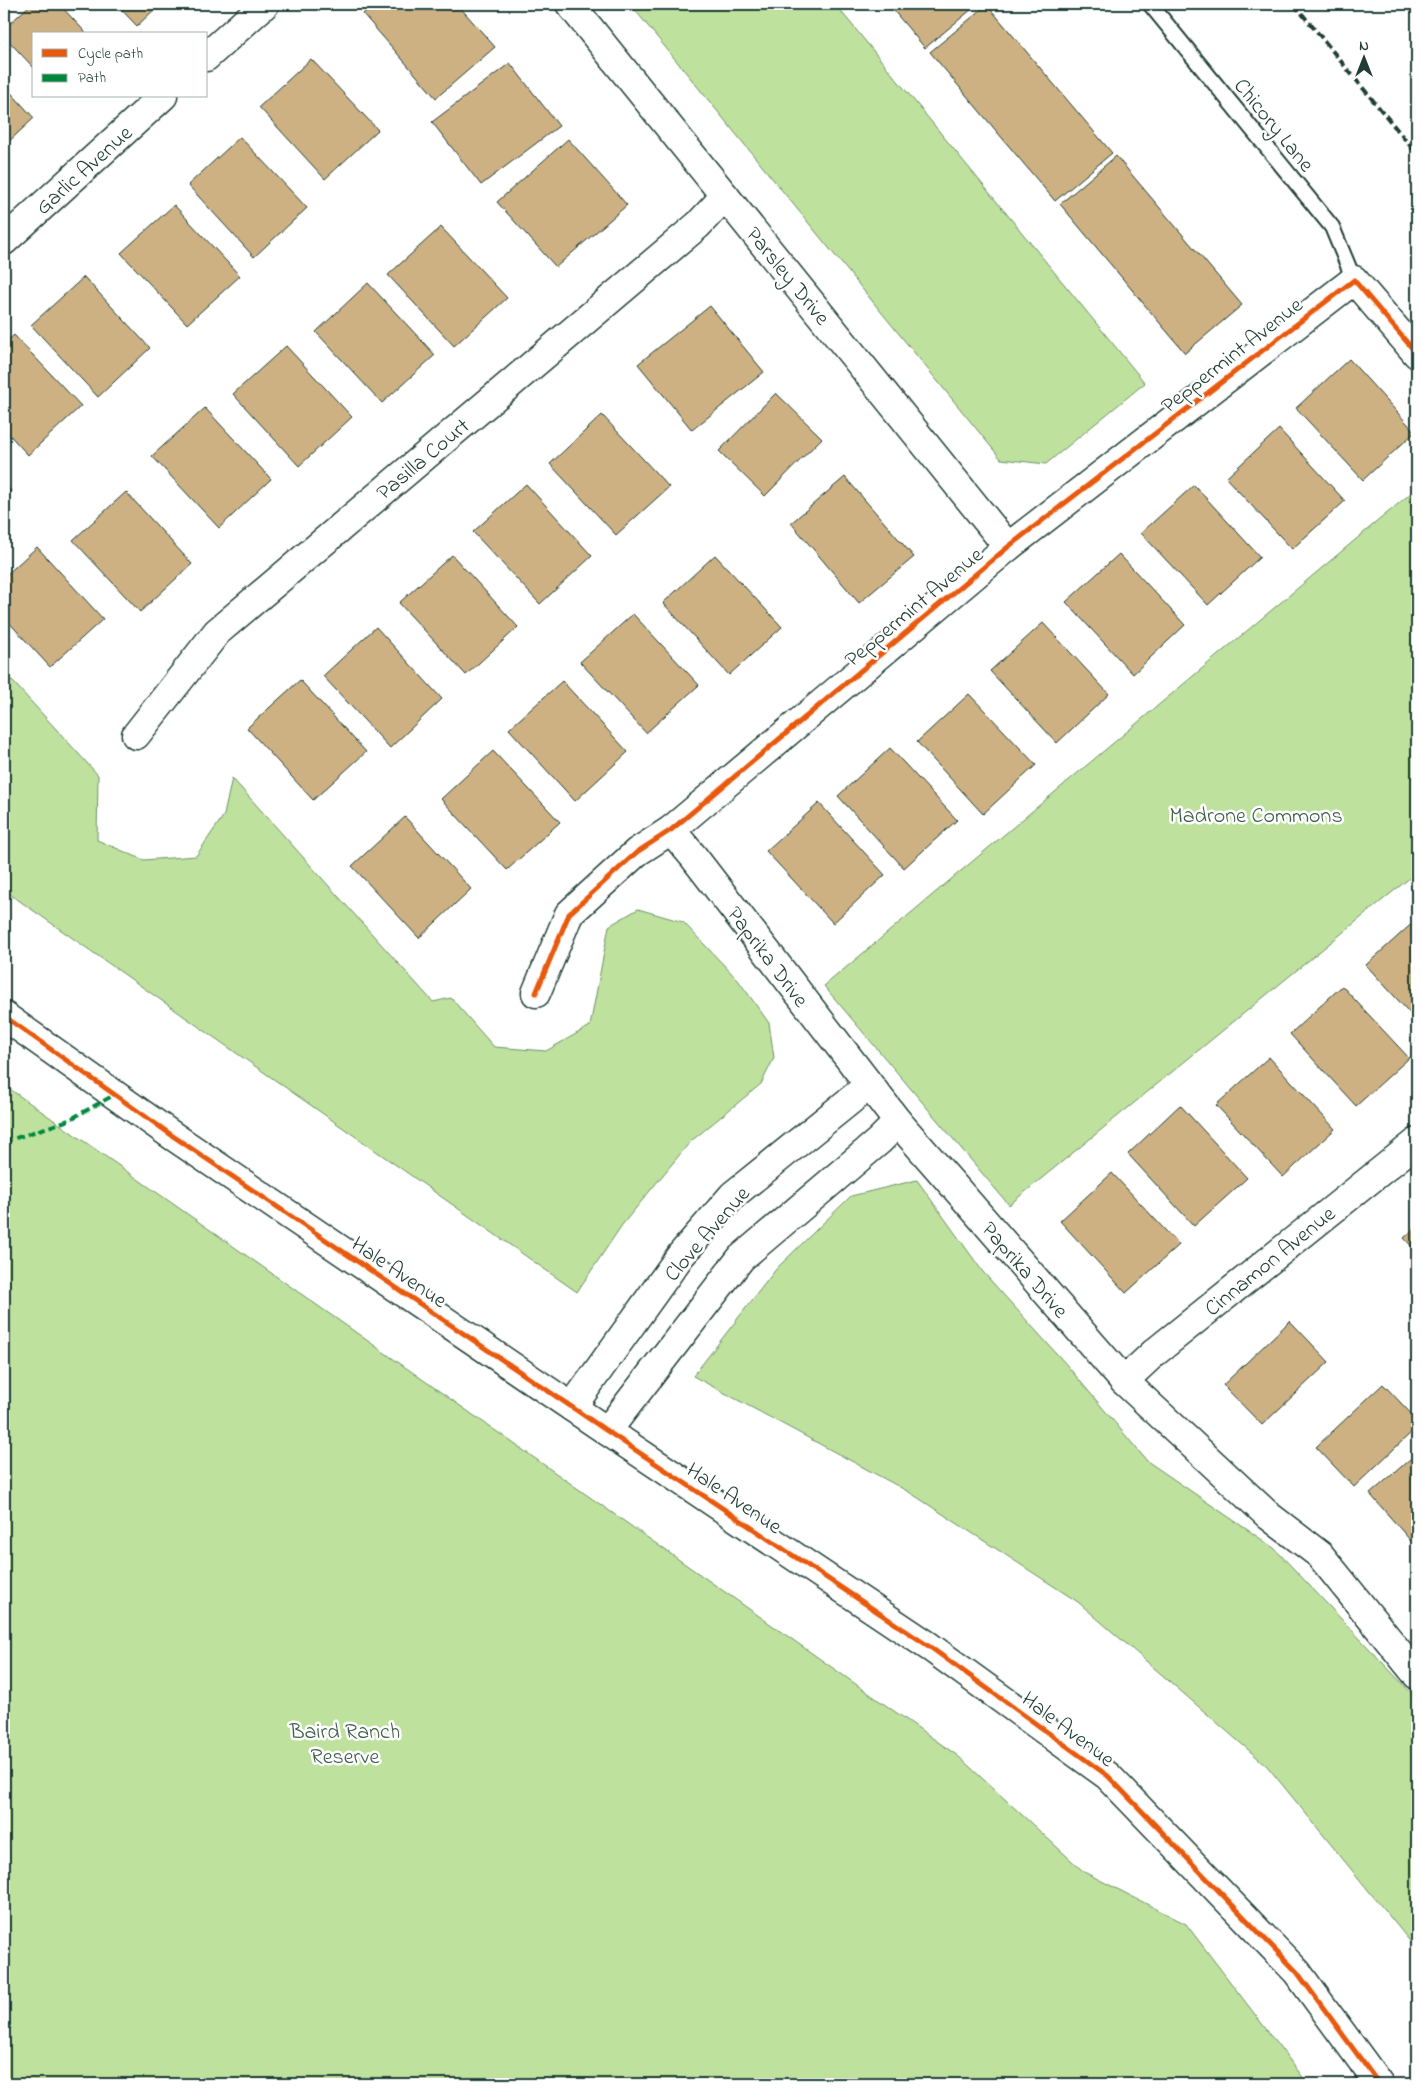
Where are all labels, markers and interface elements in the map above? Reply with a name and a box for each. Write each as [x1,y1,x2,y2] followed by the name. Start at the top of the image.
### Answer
[32,32,208,98] legend
[1338,32,1388,82] north arrow
[1359,36,1369,57] text: N
[78,43,143,66] text: Cycle path
[78,67,106,89] text: Path
[1224,72,1321,181] street label: Chicory Lane
[29,119,141,224] street label: Garlic Avenue
[736,221,836,334] street label: Parsley Drive
[1155,291,1311,422] street label: Peppermint Avenue
[370,411,478,509] street label: Pasilla Court
[839,541,991,676] street label: Peppermint Avenue
[1169,801,1343,833] park label: Madrone Commons
[718,901,815,1015] street label: Paprika Drive
[658,1180,759,1290] street label: Clove Avenue
[1199,1199,1343,1325] street label: Cinnamon Avenue
[973,1216,1075,1326] street label: Paprika Drive
[344,1230,453,1317] street label: Hale Avenue
[679,1456,788,1543] street label: Hale Avenue
[1014,1685,1121,1776] street label: Hale Avenue
[289,1717,400,1774] park label: Baird Ranch Reserve

